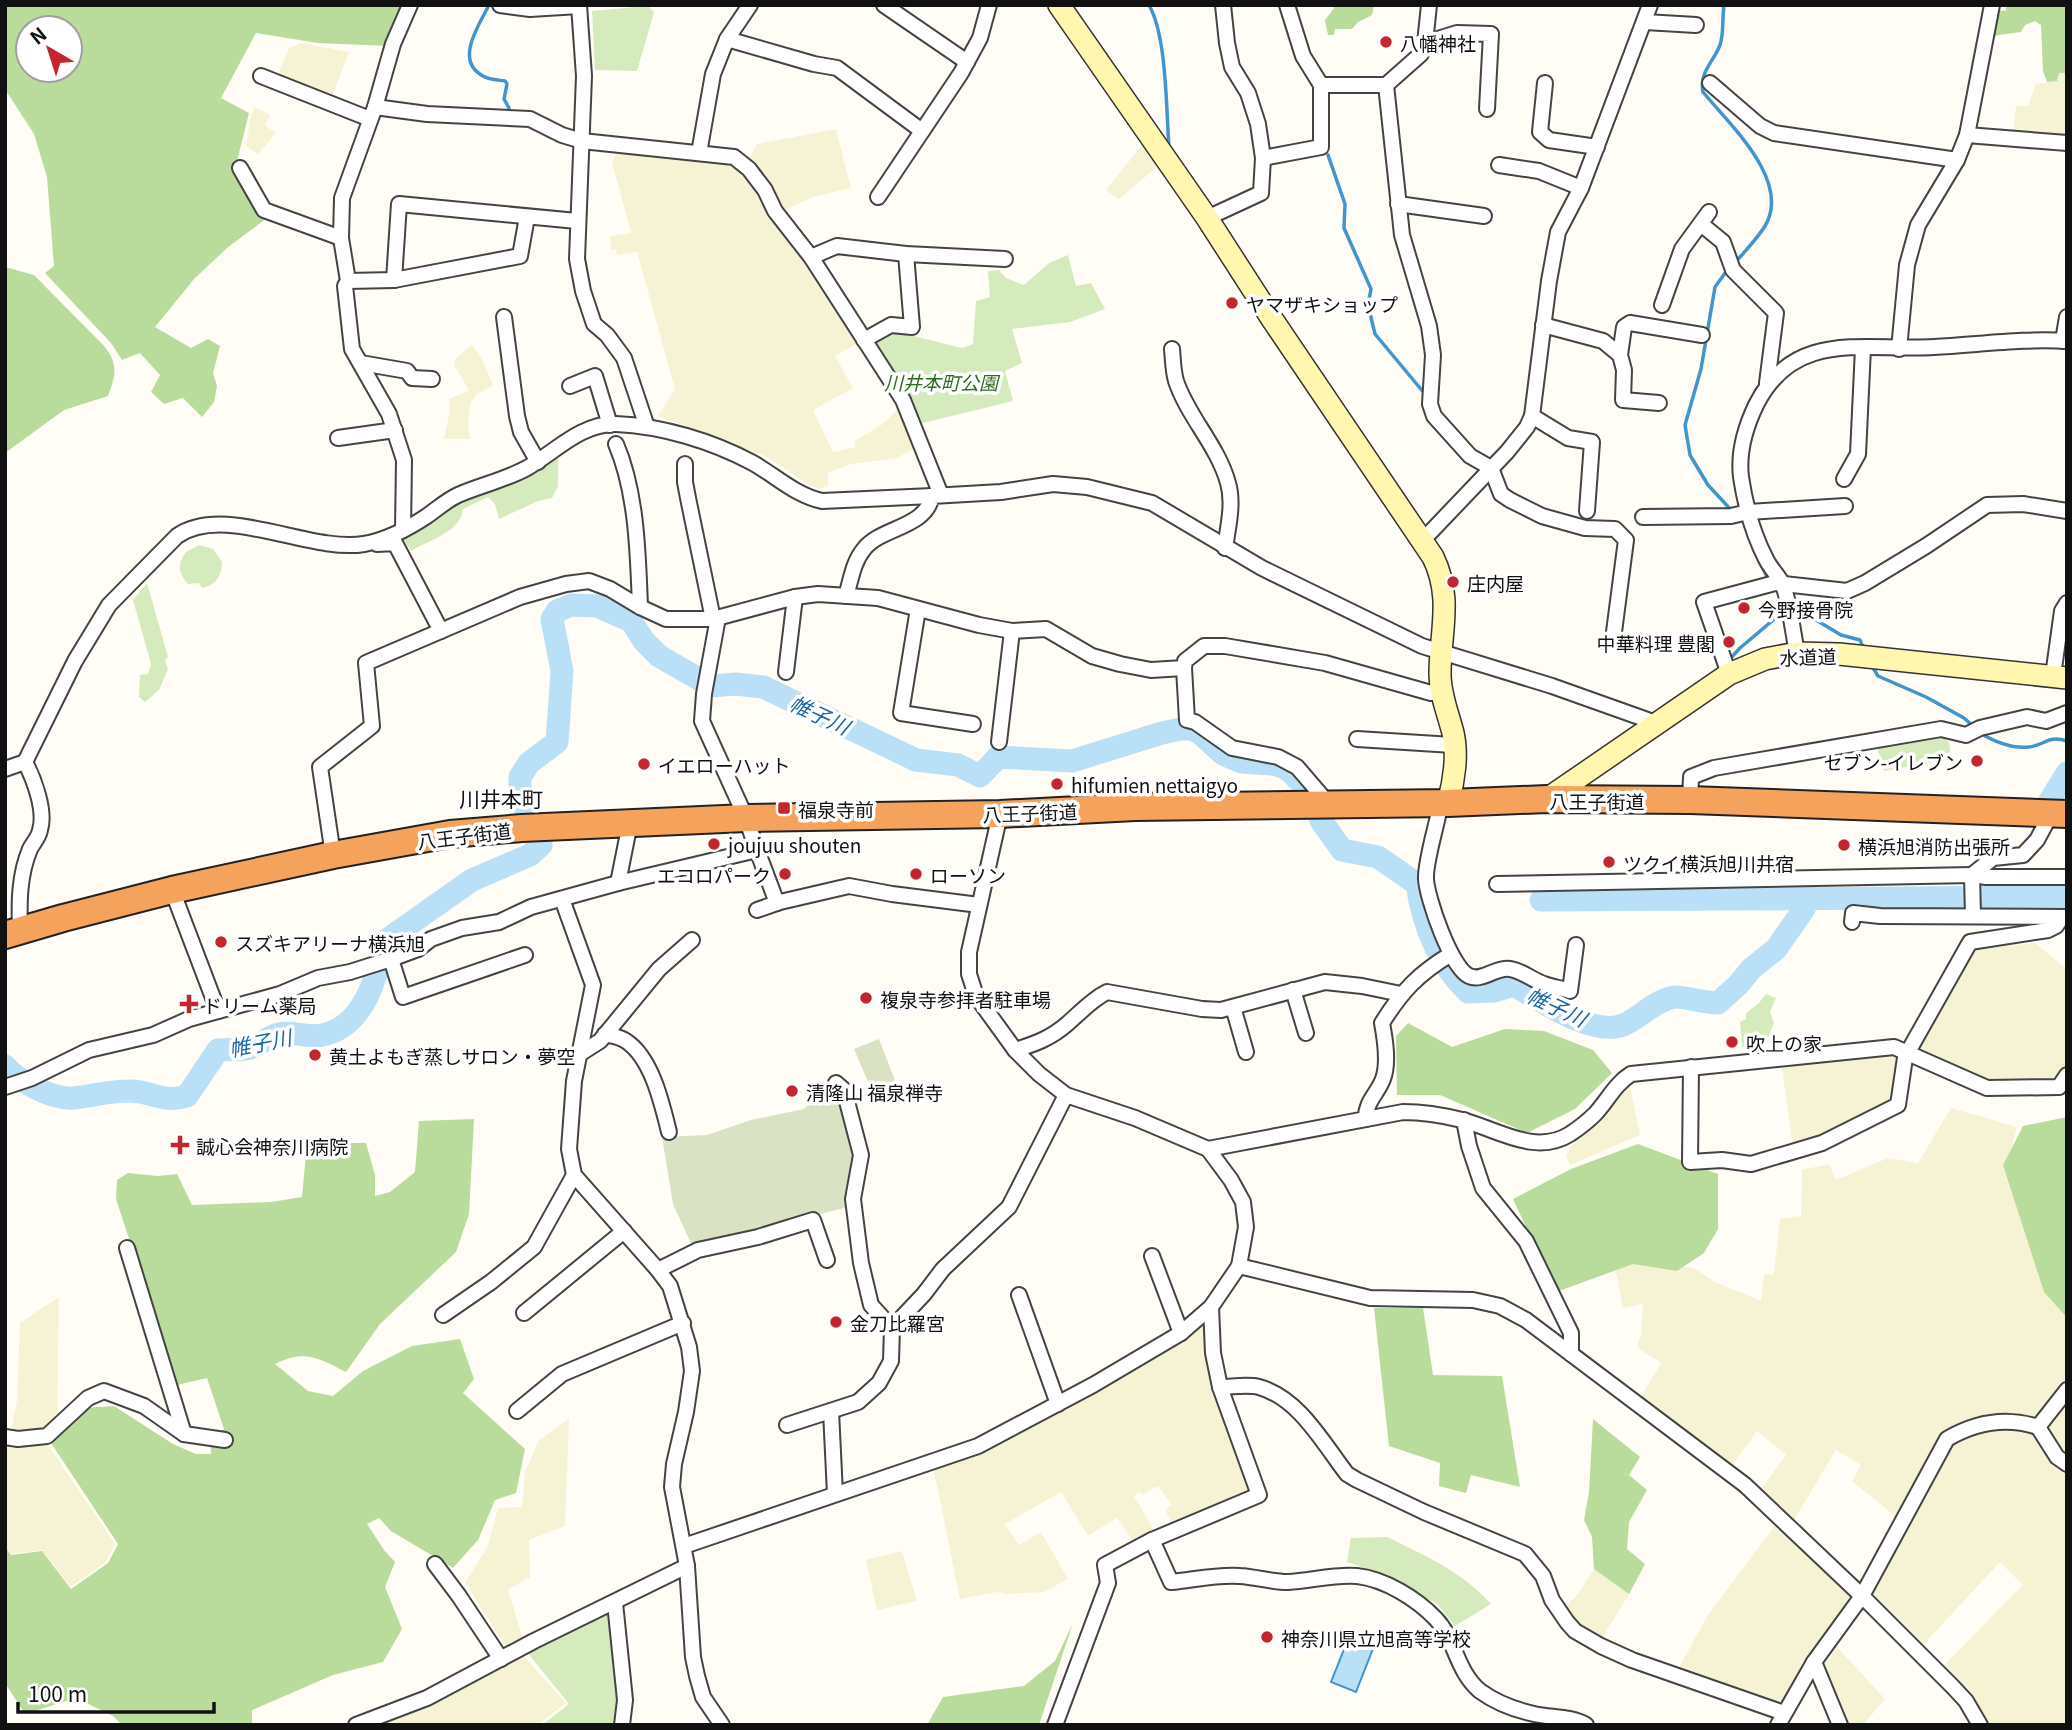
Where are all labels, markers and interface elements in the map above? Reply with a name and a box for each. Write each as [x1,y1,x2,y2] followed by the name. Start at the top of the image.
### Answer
[14,14,84,84] north arrow
[23,20,51,50] text: N
[1400,29,1476,56] place label: 八幡神社
[1378,34,1394,50] marker: 八幡神社
[1246,290,1398,317] place label: ヤマザキショップ
[1224,295,1240,311] marker: ヤマザキショップ
[884,368,1001,395] park label: 川井本町公園
[1467,569,1524,596] place label: 庄内屋
[1445,574,1461,590] marker: 庄内屋
[1758,595,1853,622] place label: 今野接骨院
[1736,600,1752,616] marker: 今野接骨院
[1597,629,1715,656] place label: 中華料理 豊閣
[1721,634,1737,650] marker: 中華料理 豊閣
[1779,642,1837,670] street label: 水道道
[785,687,857,742] water label: 帷子川
[1823,748,1963,775] place label: セブン-イレブン
[658,751,790,778] place label: イエローハット
[1969,753,1985,769] marker: セブン-イレブン
[636,756,652,772] marker: イエローハット
[1071,771,1238,798] place label: hifumien nettaigyo
[1049,776,1065,792] marker: hifumien nettaigyo
[459,783,543,813] district label: 川井本町
[1549,787,1645,814] street label: 八王子街道
[798,795,874,822] place label: 福泉寺前
[982,797,1078,827] street label: 八王子街道
[776,800,792,816] marker: 福泉寺前
[415,816,513,854] street label: 八王子街道
[727,831,861,858] place label: joujuu shouten
[1858,832,2010,859] place label: 横浜旭消防出張所
[706,836,722,852] marker: joujuu shouten
[1836,837,1852,853] marker: 横浜旭消防出張所
[1623,849,1794,876] place label: ツクイ横浜旭川井宿
[1601,854,1617,870] marker: ツクイ横浜旭川井宿
[657,861,771,888] place label: エコロパーク
[930,861,1006,888] place label: ローソン
[777,866,793,882] marker: エコロパーク
[908,866,924,882] marker: ローソン
[235,929,425,956] place label: スズキアリーナ横浜旭
[213,934,229,950] marker: スズキアリーナ横浜旭
[1522,979,1594,1034] water label: 帷子川
[880,985,1051,1012] place label: 複泉寺参拝者駐車場
[858,990,874,1006] marker: 複泉寺参拝者駐車場
[203,991,316,1018] place label: ドリーム薬局
[181,996,197,1012] marker: ドリーム薬局
[226,1021,296,1063] water label: 帷子川
[1746,1029,1822,1056] place label: 吹上の家
[1724,1034,1740,1050] marker: 吹上の家
[329,1042,576,1069] place label: 黄土よもぎ蒸しサロン・夢空
[307,1047,323,1063] marker: 黄土よもぎ蒸しサロン・夢空
[806,1078,943,1105] place label: 清隆山 福泉禅寺
[784,1083,800,1099] marker: 清隆山 福泉禅寺
[196,1132,348,1159] place label: 誠心会神奈川病院
[170,1135,190,1155] marker: 誠心会神奈川病院
[850,1309,945,1336] place label: 金刀比羅宮
[828,1314,844,1330] marker: 金刀比羅宮
[1281,1624,1471,1651] place label: 神奈川県立旭高等学校
[1259,1629,1275,1645] marker: 神奈川県立旭高等学校
[18,1670,214,1714] scale bar
[28,1678,87,1708] text: 100 m

